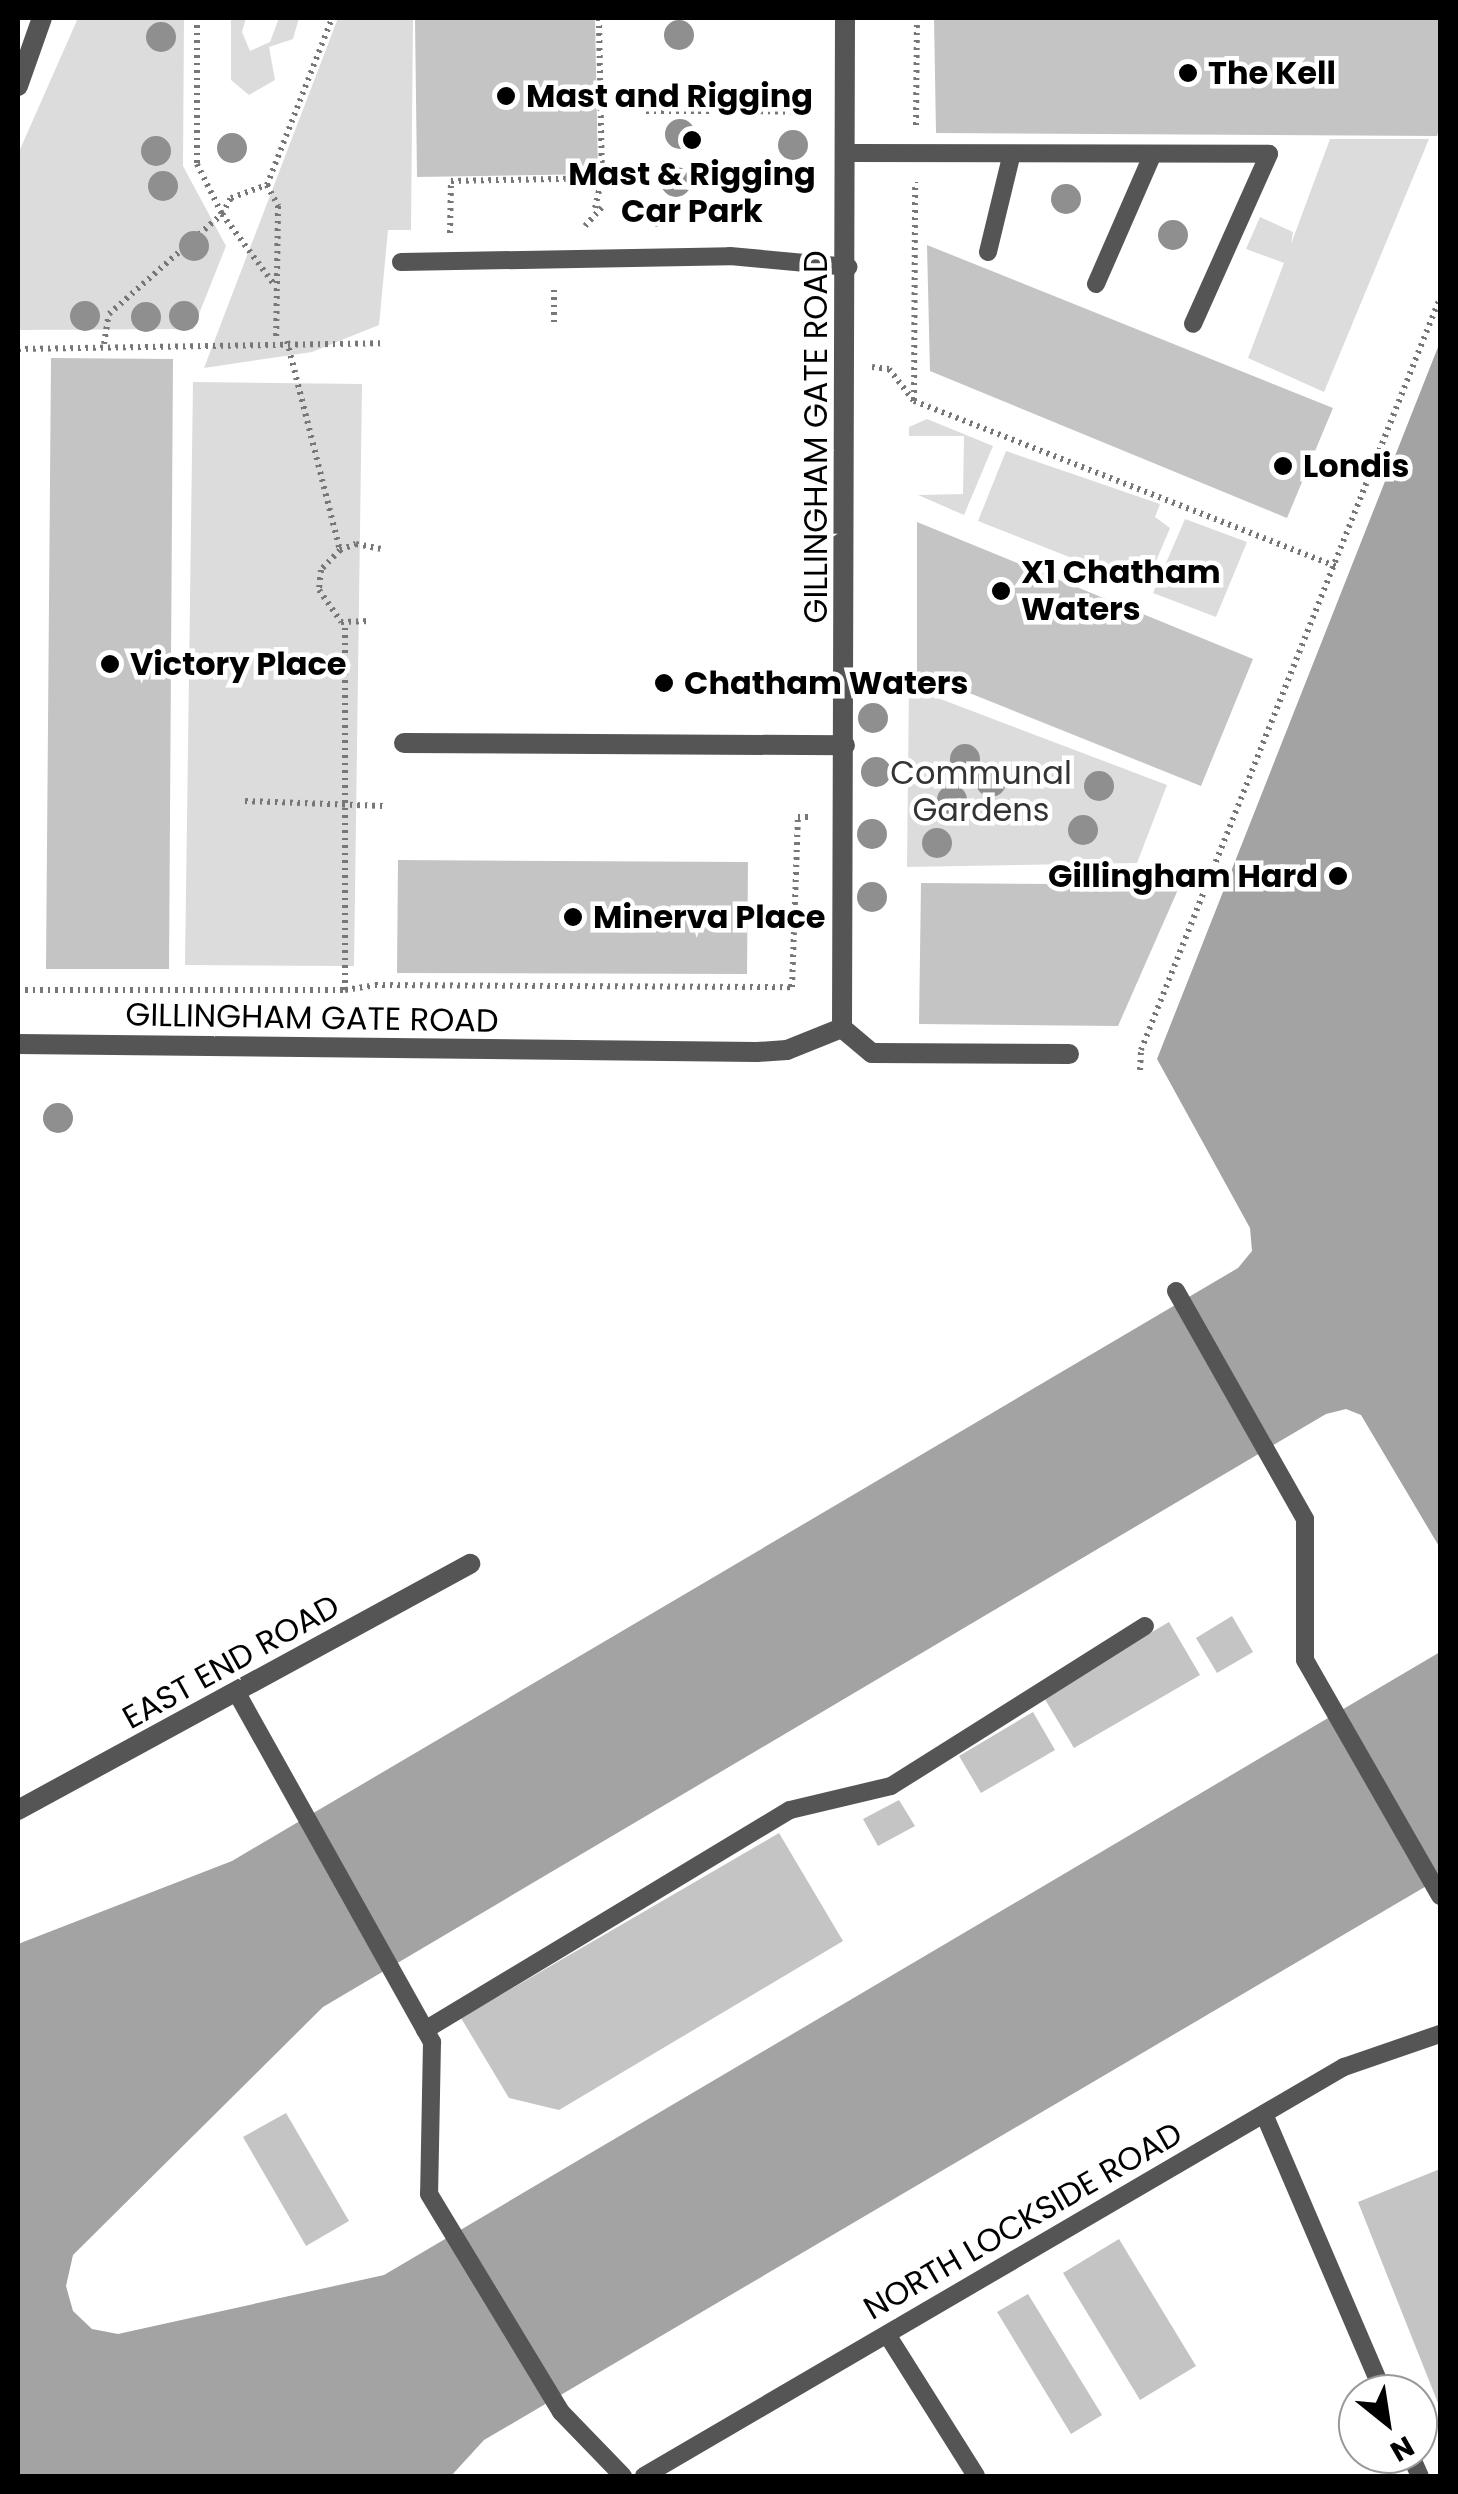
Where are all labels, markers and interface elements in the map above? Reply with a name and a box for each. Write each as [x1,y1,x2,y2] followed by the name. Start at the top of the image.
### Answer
[1208,54,1336,92] place label: The Kell
[1177,62,1199,84] marker: The Kell
[526,77,813,115] place label: Mast and Rigging
[495,85,517,107] marker: Mast and Rigging
[681,129,703,151] marker: Mast & Rigging Car Park
[568,156,816,231] place label: Mast & Rigging Car Park
[797,250,835,624] street label: GILLINGHAM GATE ROAD
[1303,447,1409,485] place label: Londis
[1272,455,1294,477] marker: Londis
[1021,554,1221,629] place label: X1 Chatham Waters
[990,580,1012,602] marker: X1 Chatham Waters
[130,645,346,683] place label: Victory Place
[99,653,121,675] marker: Victory Place
[684,664,968,702] place label: Chatham Waters
[653,672,675,694] marker: Chatham Waters
[890,755,1072,830] park label: Communal Gardens
[1048,857,1318,895] place label: Gillingham Hard
[1327,865,1349,887] marker: Gillingham Hard
[593,898,826,936] place label: Minerva Place
[562,906,584,928] marker: Minerva Place
[125,996,499,1040] street label: GILLINGHAM GATE ROAD
[116,1587,346,1737] street label: EAST END ROAD
[857,2114,1189,2328] street label: NORTH LOCKSIDE ROAD
[1338,2374,1438,2474] north arrow
[1383,2427,1421,2471] text: N

